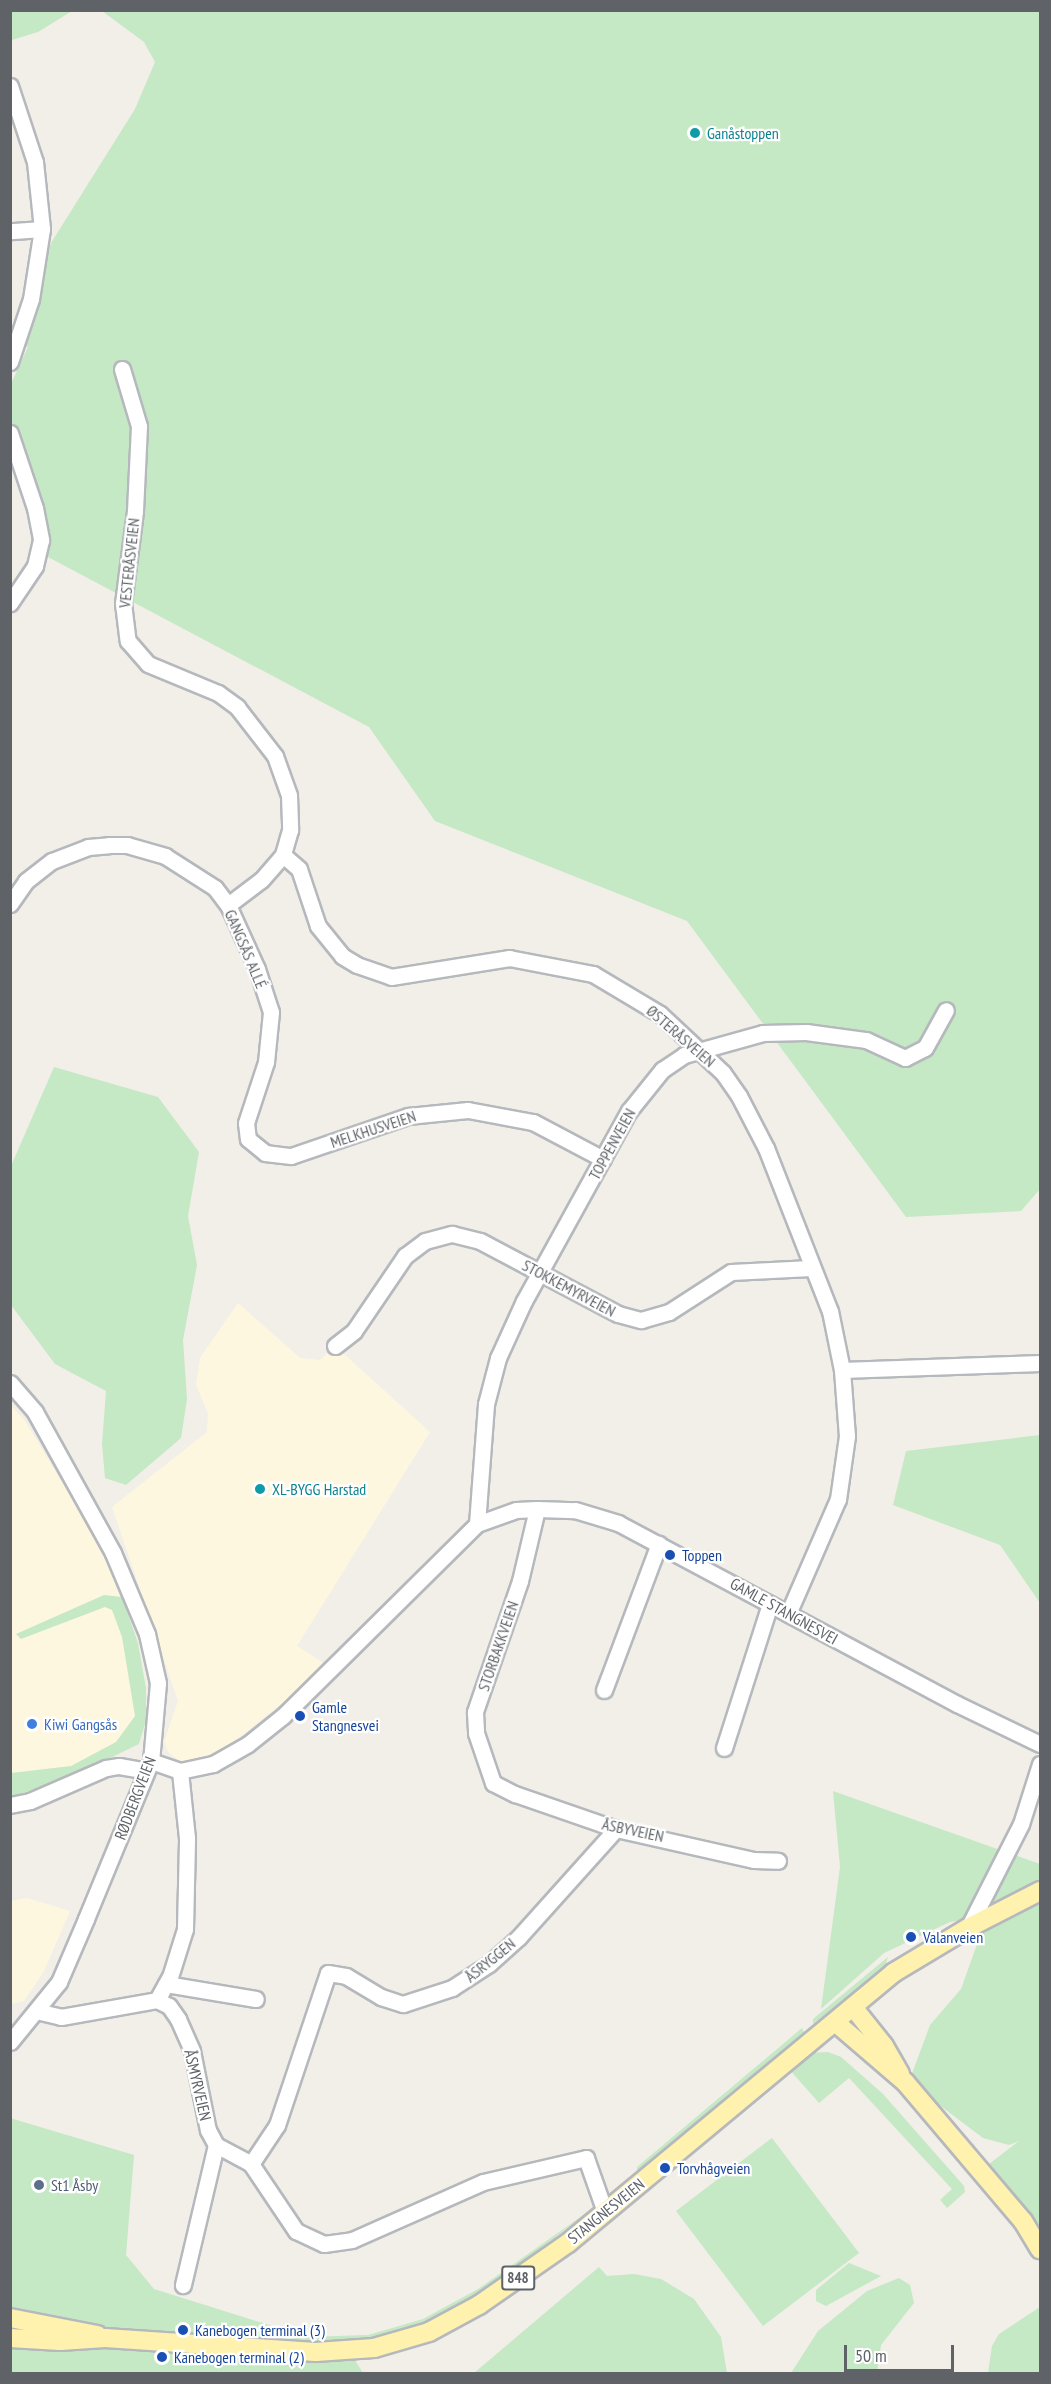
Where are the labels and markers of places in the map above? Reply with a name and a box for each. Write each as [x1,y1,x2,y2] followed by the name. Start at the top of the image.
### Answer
[707,123,779,143] place label: Ganåstoppen
[688,126,702,140] marker: Ganåstoppen
[272,1479,366,1499] place label: XL-BYGG Harstad
[253,1482,267,1496] marker: XL-BYGG Harstad
[682,1545,722,1565] place label: Toppen
[663,1548,677,1562] marker: Toppen
[312,1697,379,1735] place label: Gamle Stangnesvei
[293,1709,307,1723] marker: Gamle Stangnesvei
[44,1714,117,1734] place label: Kiwi Gangsås
[25,1717,39,1731] marker: Kiwi Gangsås
[923,1927,983,1947] place label: Valanveien
[904,1930,918,1944] marker: Valanveien
[677,2158,750,2178] place label: Torvhågveien
[658,2161,672,2175] marker: Torvhågveien
[51,2175,99,2195] place label: St1 Åsby
[32,2178,46,2192] marker: St1 Åsby
[195,2320,325,2340] place label: Kanebogen terminal (3)
[176,2323,190,2337] marker: Kanebogen terminal (3)
[174,2347,304,2367] place label: Kanebogen terminal (2)
[155,2350,169,2364] marker: Kanebogen terminal (2)

